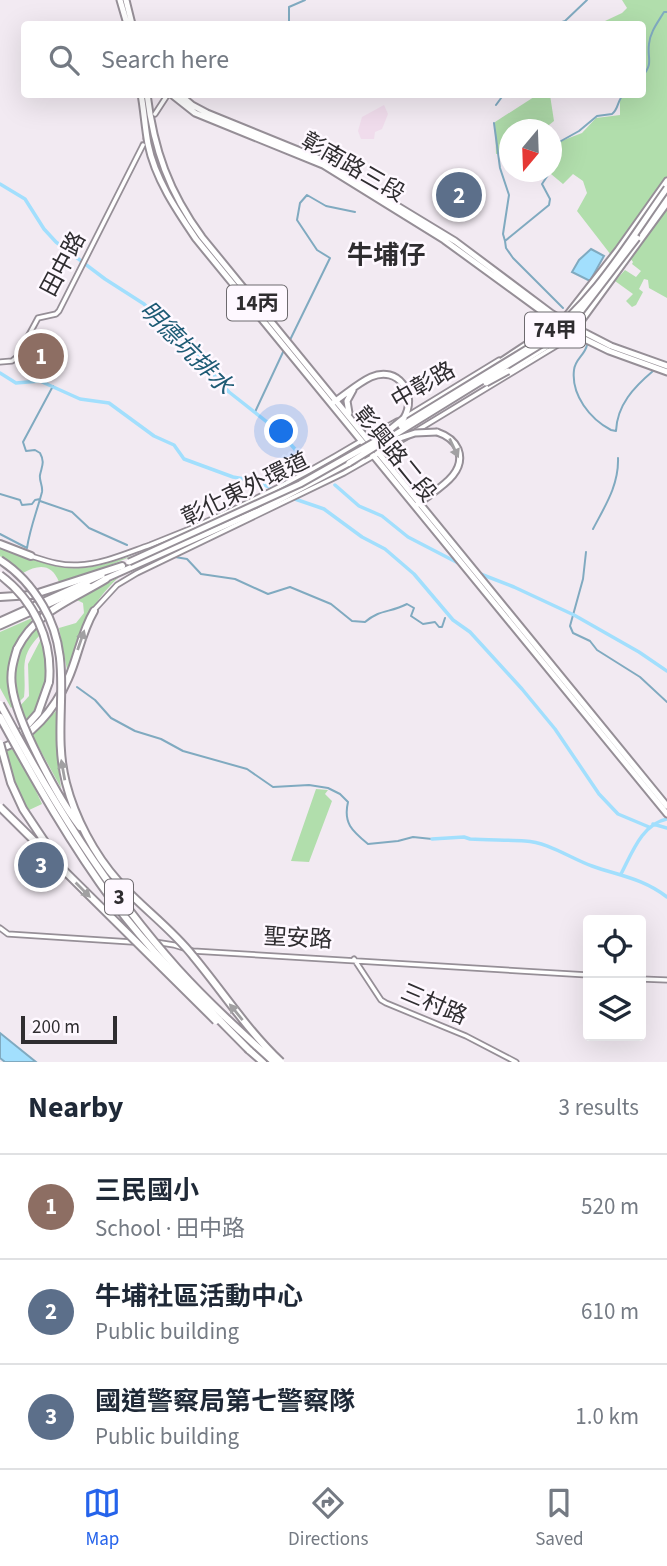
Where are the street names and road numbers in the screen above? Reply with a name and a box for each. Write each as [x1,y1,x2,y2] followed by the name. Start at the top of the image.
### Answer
[295,124,411,210] street label: 彰南路三段
[32,226,94,302] street label: 田中路
[227,286,287,320] road number: 14丙
[525,312,585,348] road number: 74甲
[385,353,461,417] street label: 中彰路
[346,399,444,509] street label: 彰興路二段
[176,444,314,534] street label: 彰化東外環道
[105,880,133,914] road number: 3
[263,920,333,956] street label: 聖安路
[396,975,472,1033] street label: 三村路

